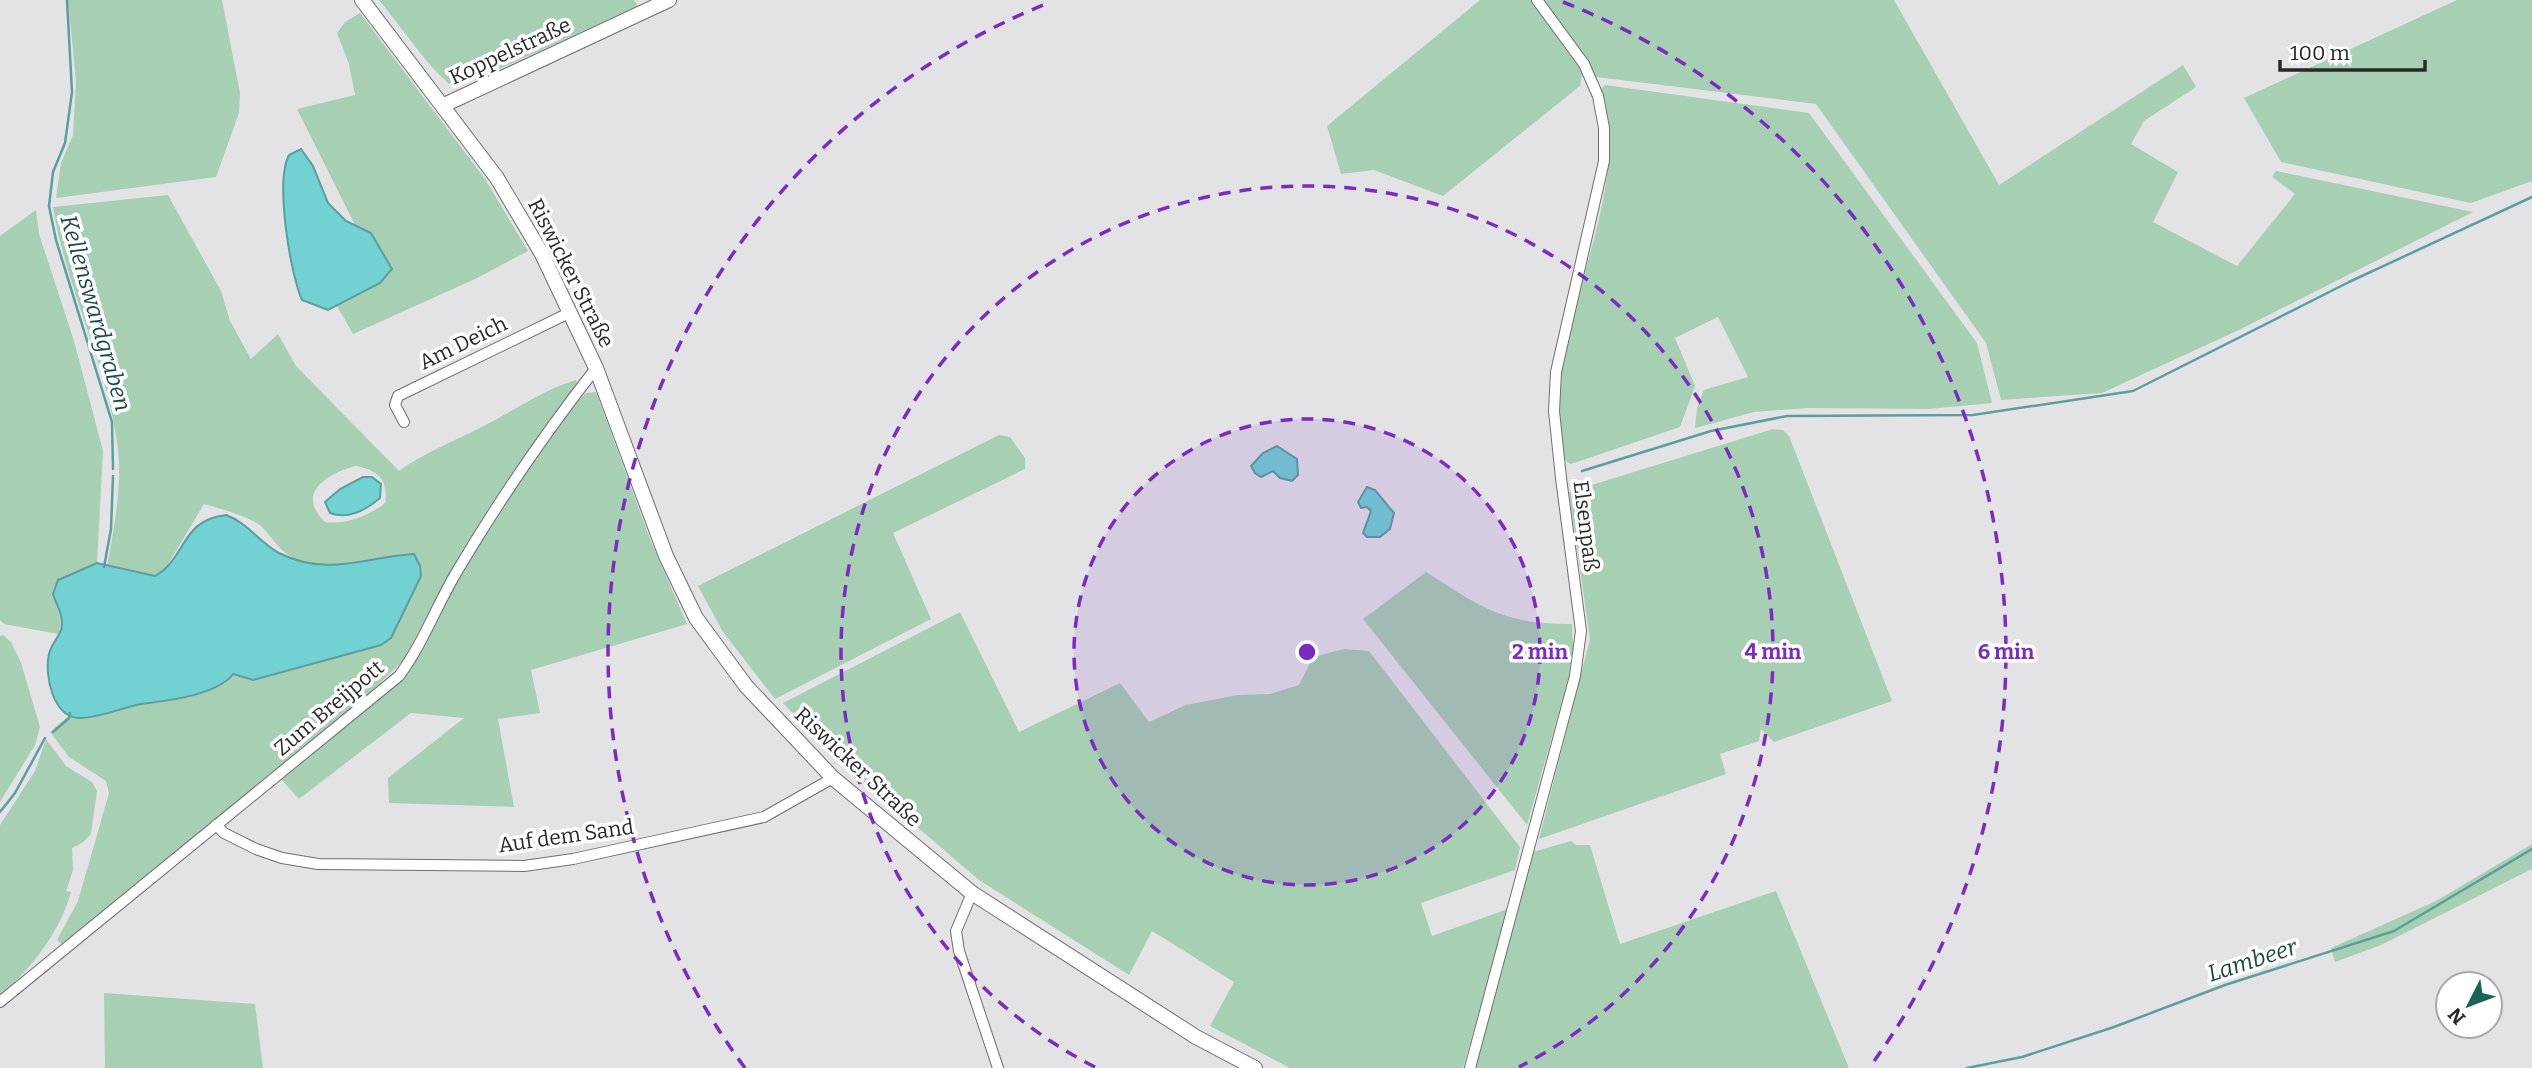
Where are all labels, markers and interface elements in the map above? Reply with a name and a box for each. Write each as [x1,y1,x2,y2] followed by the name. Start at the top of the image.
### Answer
[445,11,575,91] street label: Koppelstraße
[2280,28,2425,72] scale bar
[2290,40,2350,66] text: 100 m
[522,194,620,352] street label: Riswicker Straße
[55,212,137,414] water label: Kellenswardgraben
[415,311,511,375] street label: Am Deich
[1568,479,1605,573] street label: Elsenpaß
[1512,639,1568,665] text: 2 min
[1745,639,1802,665] text: 4 min
[1978,639,2035,665] text: 6 min
[1295,640,1319,664] centre of rings
[269,654,389,761] street label: Zum Breijpott
[789,702,927,832] street label: Riswicker Straße
[497,814,635,858] street label: Auf dem Sand
[2204,932,2302,988] water label: Lambeer
[2434,970,2504,1040] north arrow
[2443,1003,2470,1029] text: N

